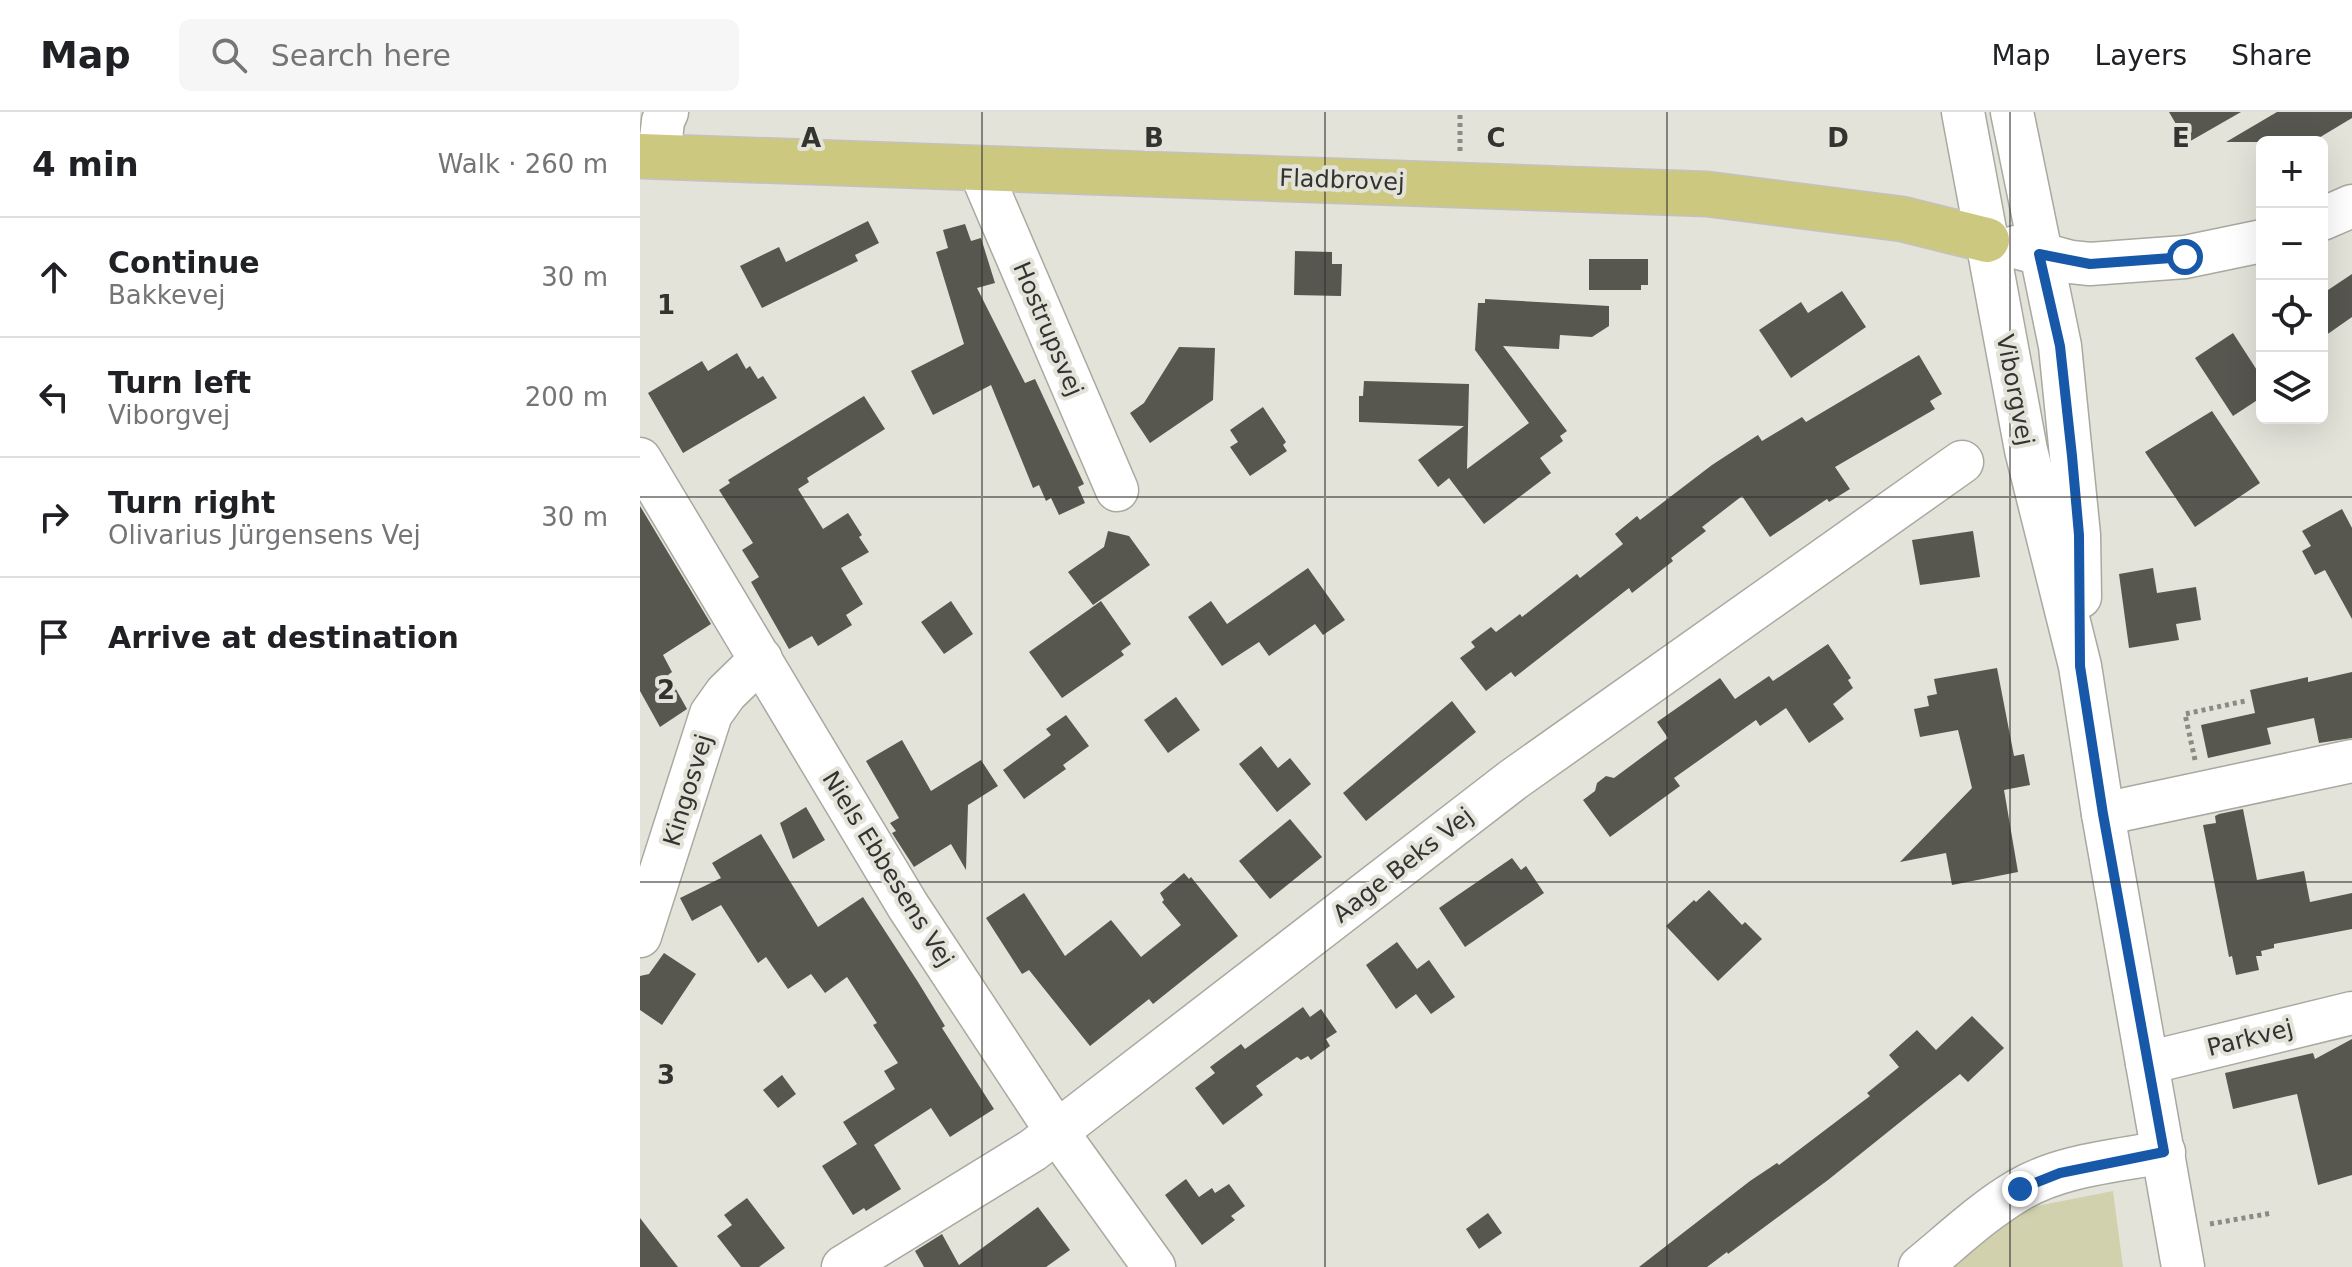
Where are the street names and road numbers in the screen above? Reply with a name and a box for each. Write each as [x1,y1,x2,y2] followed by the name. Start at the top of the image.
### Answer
[1279,164,1405,196] street label: Fladbrovej
[1007,258,1089,400] street label: Hostrupsvej
[1990,332,2040,448] street label: Viborgvej
[658,731,718,849] street label: Kingosvej
[816,766,960,972] street label: Niels Ebbesens Vej
[1327,802,1479,928] street label: Aage Beks Vej
[2204,1014,2296,1062] street label: Parkvej

